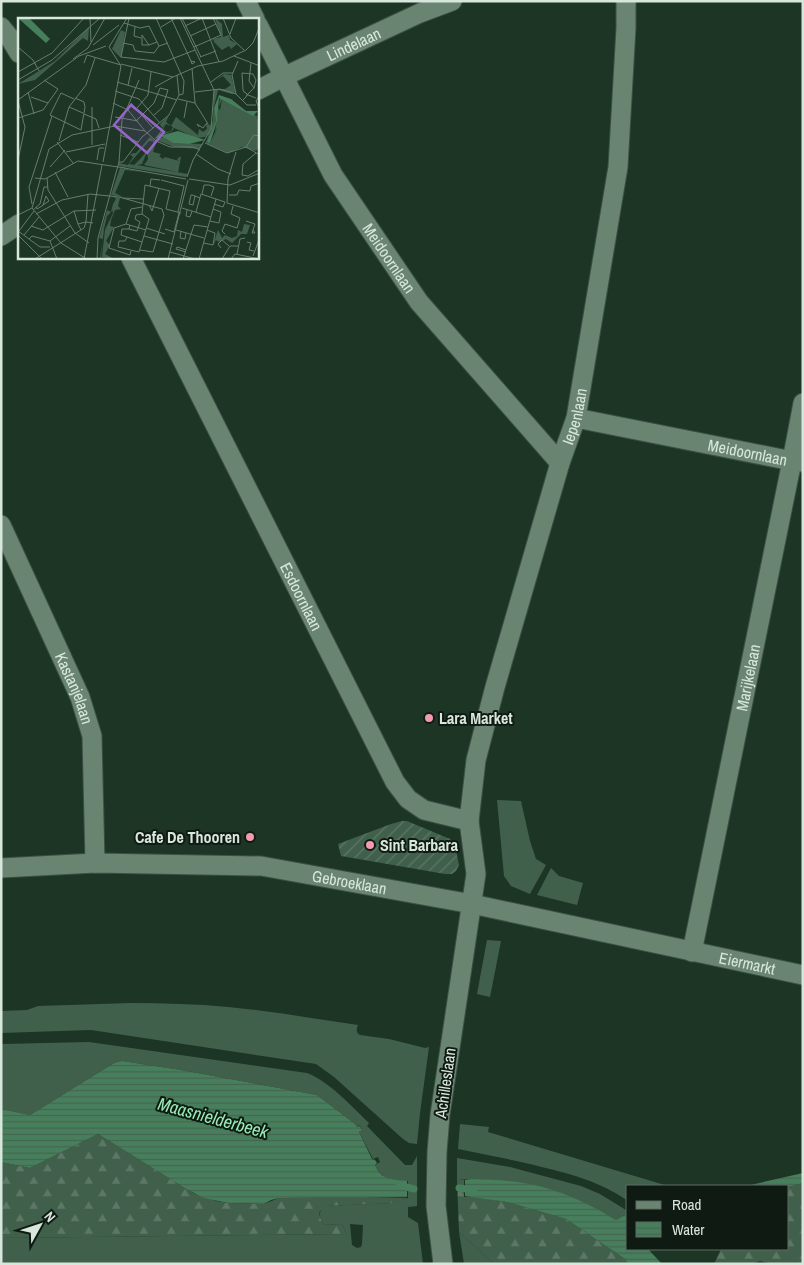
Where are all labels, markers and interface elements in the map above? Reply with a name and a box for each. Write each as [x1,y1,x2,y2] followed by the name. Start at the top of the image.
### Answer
[18,18,259,259] inset map
[323,22,384,66] street label: Lindelaan
[358,219,421,297] street label: Meidoornlaan
[556,387,592,448] street label: Iepenlaan
[706,434,789,471] street label: Meidoornlaan
[275,559,328,634] street label: Esdoornlaan
[730,642,765,713] street label: Marijkelaan
[50,649,99,727] street label: Kastanjelaan
[439,707,513,729] place label: Lara Market
[423,712,435,724] marker: Lara Market
[135,826,240,848] place label: Cafe De Thooren
[244,831,256,843] marker: Cafe De Thooren
[380,834,459,856] place label: Sint Barbara
[364,839,376,851] marker: Sint Barbara
[310,864,388,899] street label: Gebroeklaan
[717,946,778,980] street label: Eiermarkt
[429,1046,461,1121] street label: Achilleslaan
[155,1091,272,1144] water label: Maasnielderbeek
[626,1185,789,1250] legend
[672,1194,701,1215] text: Road
[15,1200,65,1250] north arrow
[40,1208,60,1226] text: N
[672,1219,704,1240] text: Water

